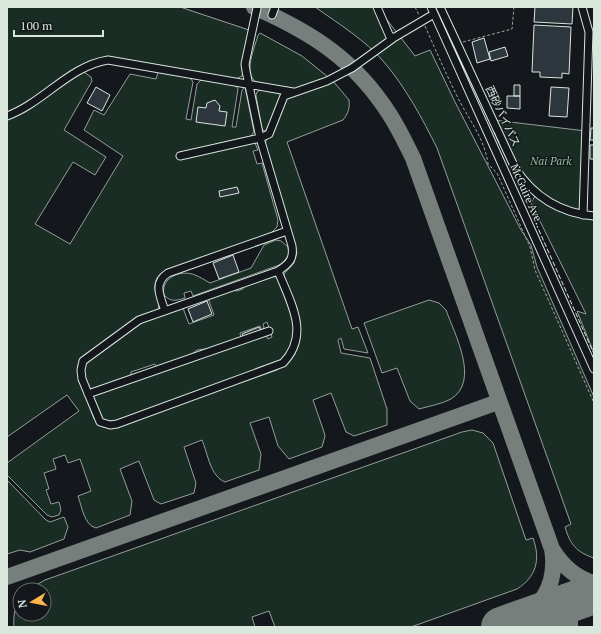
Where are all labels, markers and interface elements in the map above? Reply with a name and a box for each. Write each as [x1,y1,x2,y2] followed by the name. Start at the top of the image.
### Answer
[14,12,103,38] scale bar
[20,18,53,33] text: 100 m
[483,83,523,149] street label: 西砂バイパス
[529,154,572,168] park label: Nai Park
[507,162,547,226] street label: McGuire Ave.
[12,582,52,622] north arrow
[14,598,30,609] text: N

